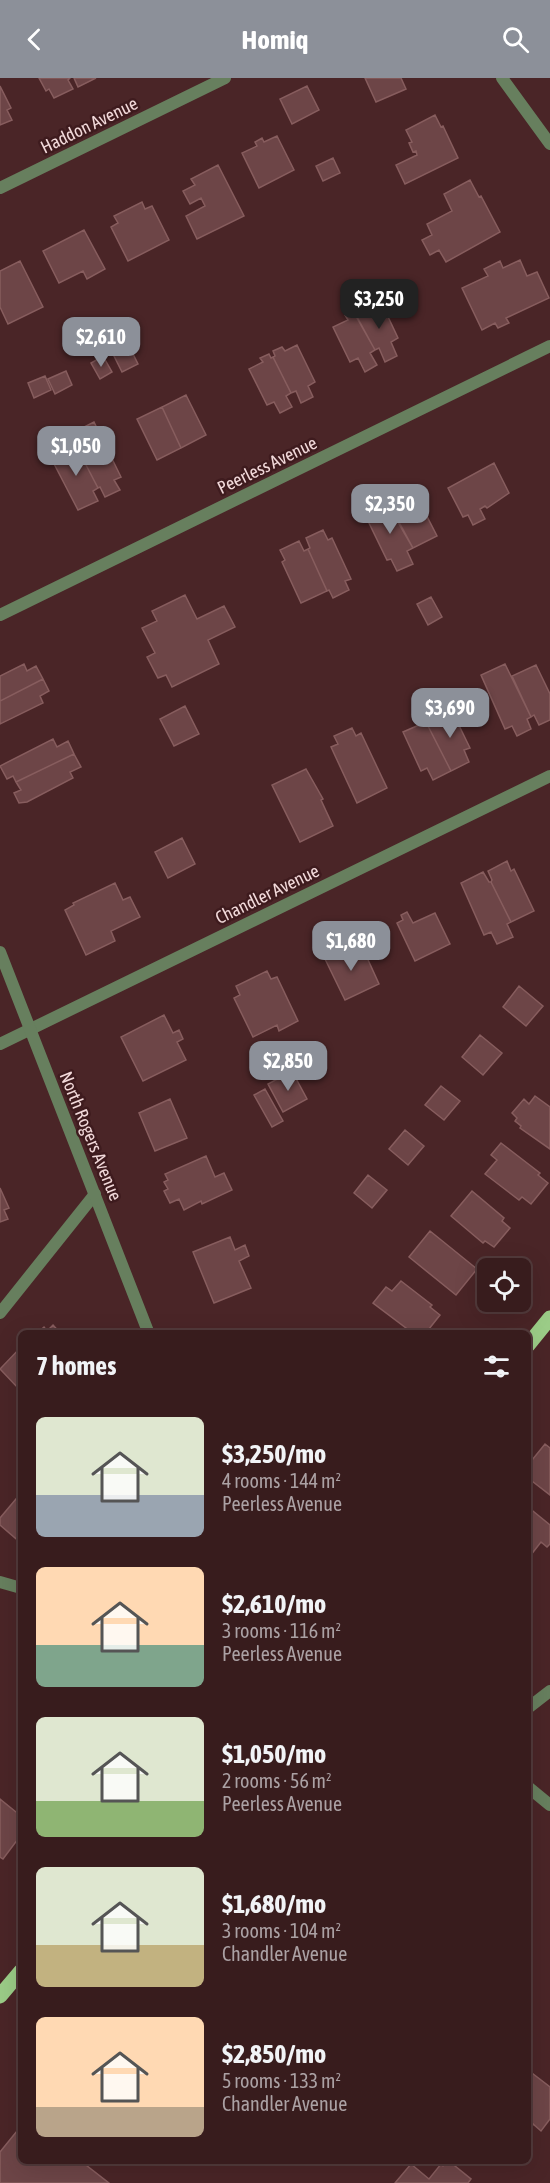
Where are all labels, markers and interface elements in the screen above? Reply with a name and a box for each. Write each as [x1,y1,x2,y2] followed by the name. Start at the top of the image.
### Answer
[18,23,51,56] icon: back
[499,23,532,56] icon: search
[242,24,308,55] text: Homiq
[37,92,141,158] street label: Haddon Avenue
[330,279,428,330] pin: $3,250
[354,287,404,310] text: $3,250
[52,317,150,368] pin: $2,610
[76,325,126,348] text: $2,610
[27,426,125,477] pin: $1,050
[214,432,320,498] street label: Peerless Avenue
[51,434,101,457] text: $1,050
[341,484,439,535] pin: $2,350
[365,492,415,515] text: $2,350
[401,688,499,739] pin: $3,690
[425,696,475,719] text: $3,690
[212,860,322,928] street label: Chandler Avenue
[302,921,400,972] pin: $1,680
[326,929,376,952] text: $1,680
[239,1041,337,1092] pin: $2,850
[263,1049,313,1072] text: $2,850
[55,1068,127,1204] street label: North Rogers Avenue
[477,1258,531,1312] map controls
[477,1258,531,1312] button: locate
[480,1350,513,1383] icon: filters
[36,1351,116,1381] text: 7 homes
[222,1439,326,1469] text: $3,250/mo
[84,1441,156,1513] icon: home
[222,1469,341,1492] text: 4 rooms · 144 m²
[222,1492,342,1515] text: Peerless Avenue
[222,1589,326,1619] text: $2,610/mo
[84,1591,156,1663] icon: home
[222,1619,341,1642] text: 3 rooms · 116 m²
[222,1642,342,1665] text: Peerless Avenue
[222,1739,326,1769] text: $1,050/mo
[84,1741,156,1813] icon: home
[222,1769,332,1792] text: 2 rooms · 56 m²
[222,1792,342,1815] text: Peerless Avenue
[222,1889,326,1919] text: $1,680/mo
[84,1891,156,1963] icon: home
[222,1919,341,1942] text: 3 rooms · 104 m²
[222,1942,347,1965] text: Chandler Avenue
[222,2039,326,2069] text: $2,850/mo
[84,2041,156,2113] icon: home
[222,2069,341,2092] text: 5 rooms · 133 m²
[222,2092,347,2115] text: Chandler Avenue

